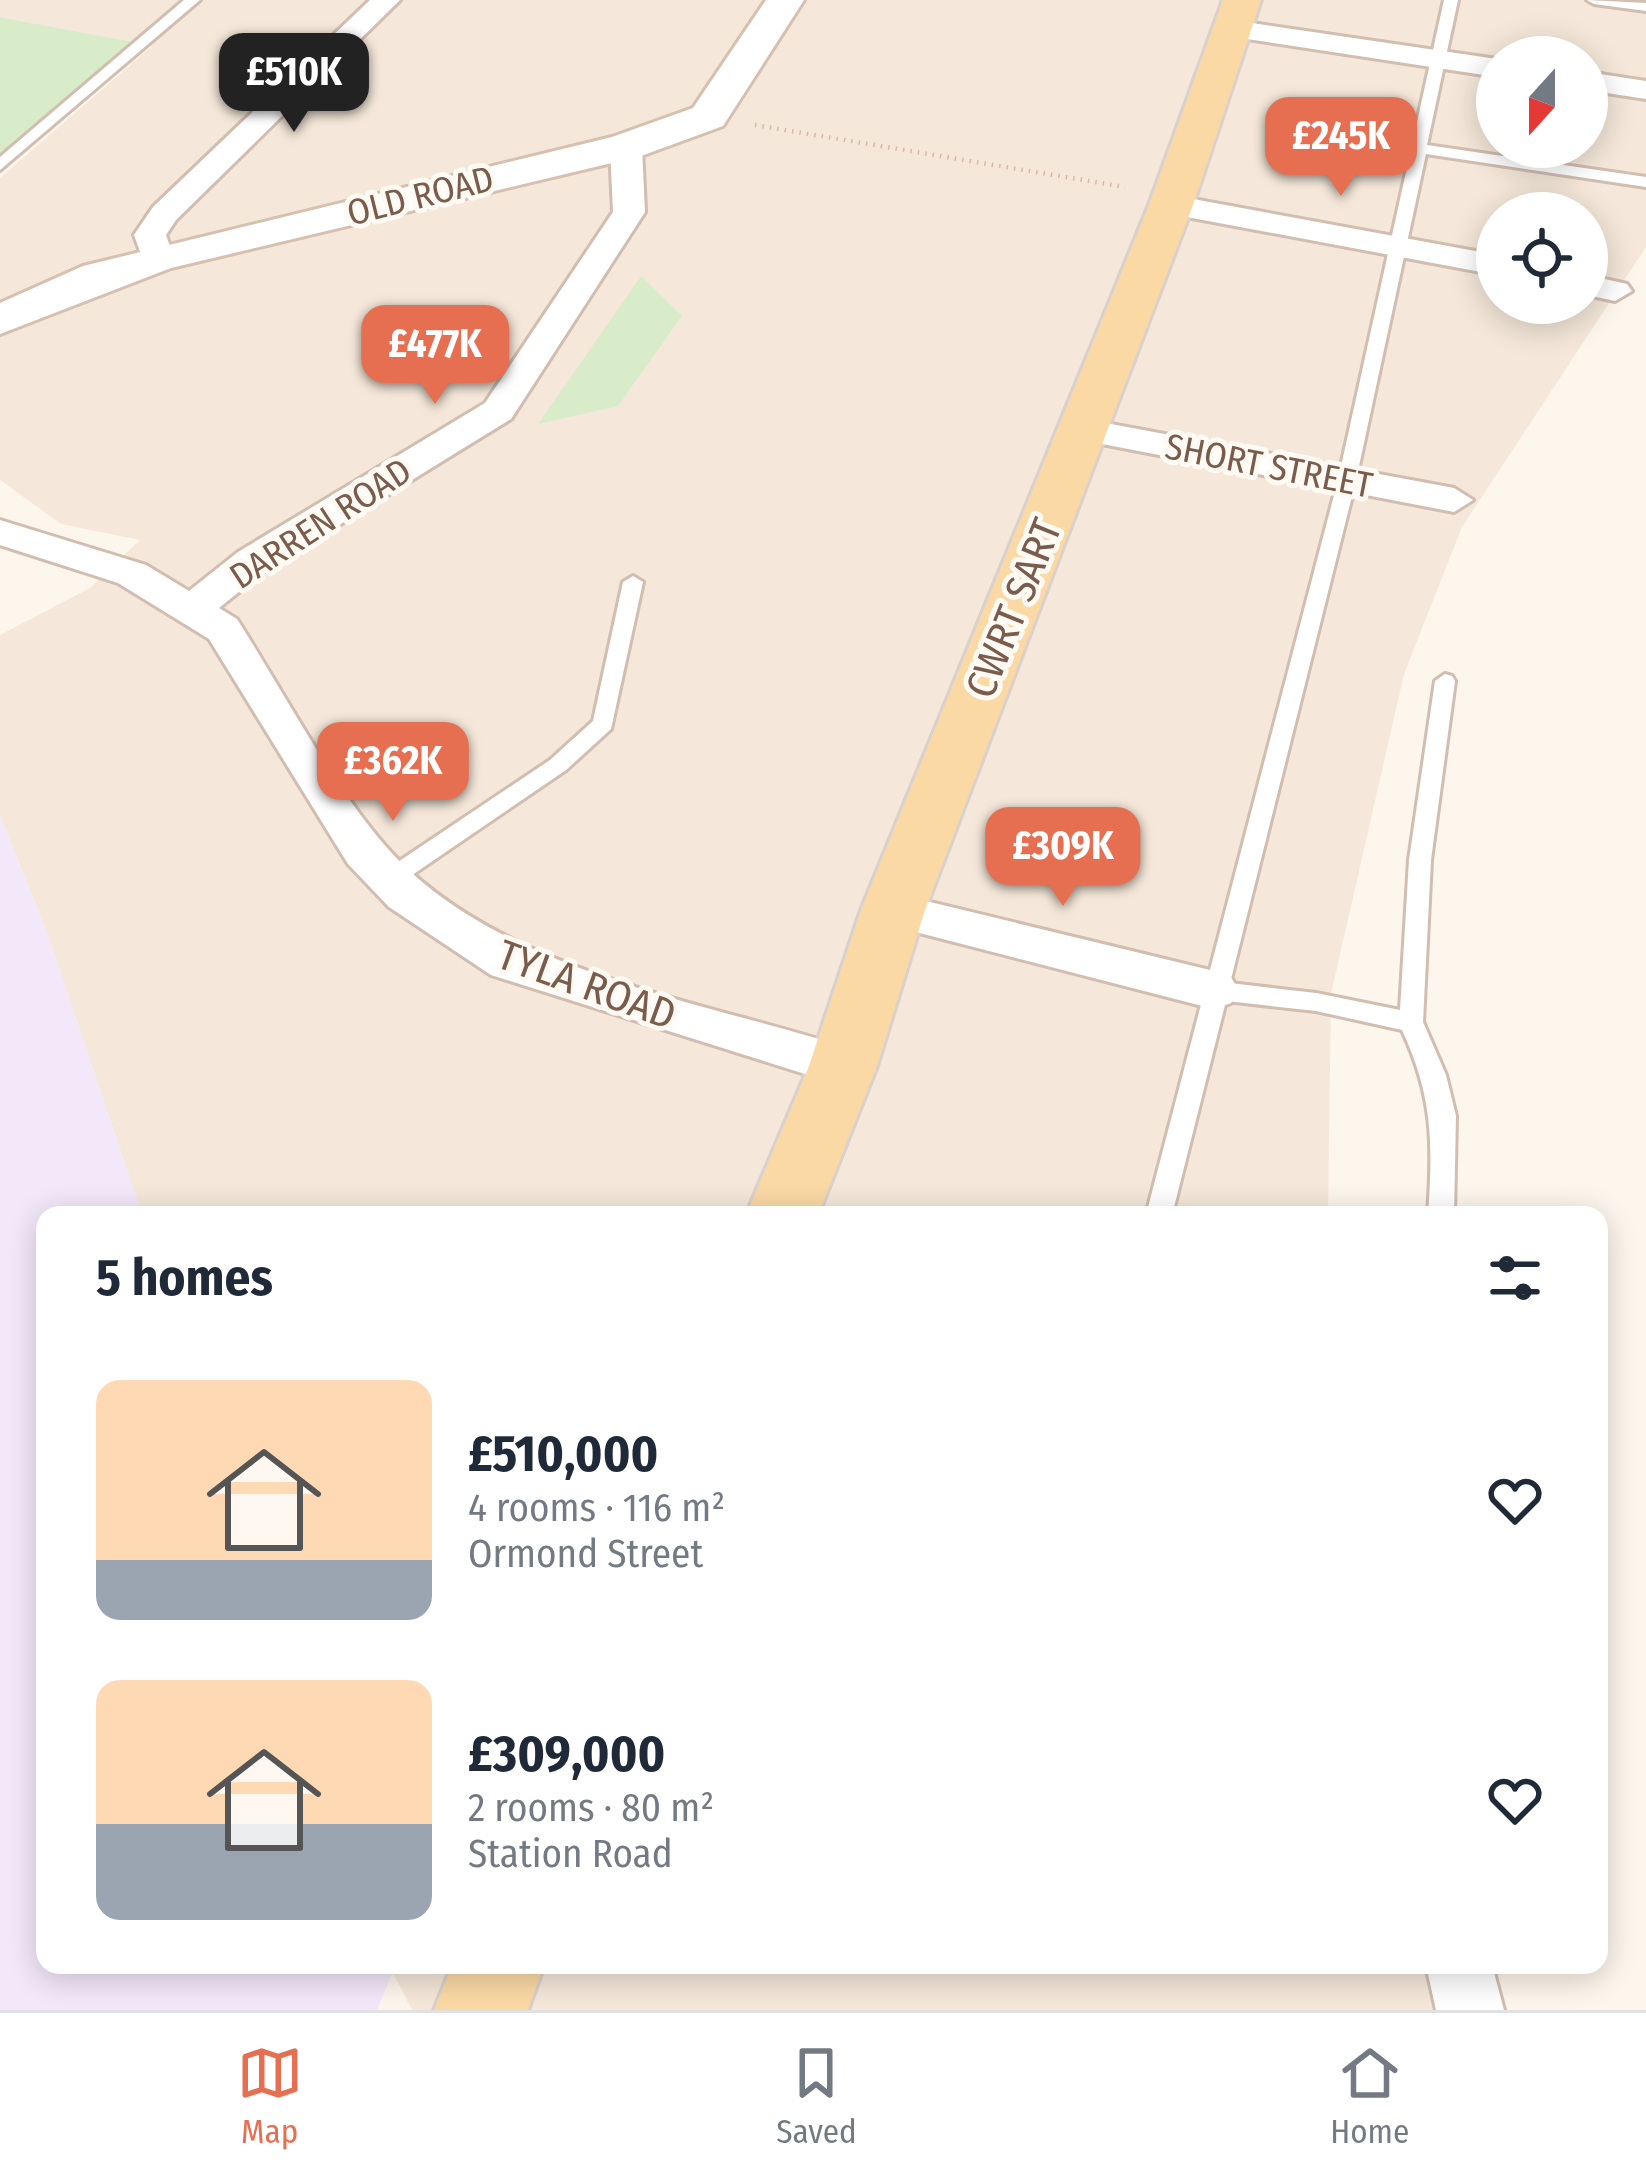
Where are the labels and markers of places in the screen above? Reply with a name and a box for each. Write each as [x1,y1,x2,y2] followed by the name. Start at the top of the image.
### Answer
[210,33,378,135] pin: £510K
[1257,97,1425,199] pin: £245K
[351,305,519,407] pin: £477K
[309,722,477,824] pin: £362K
[979,807,1147,909] pin: £309K

